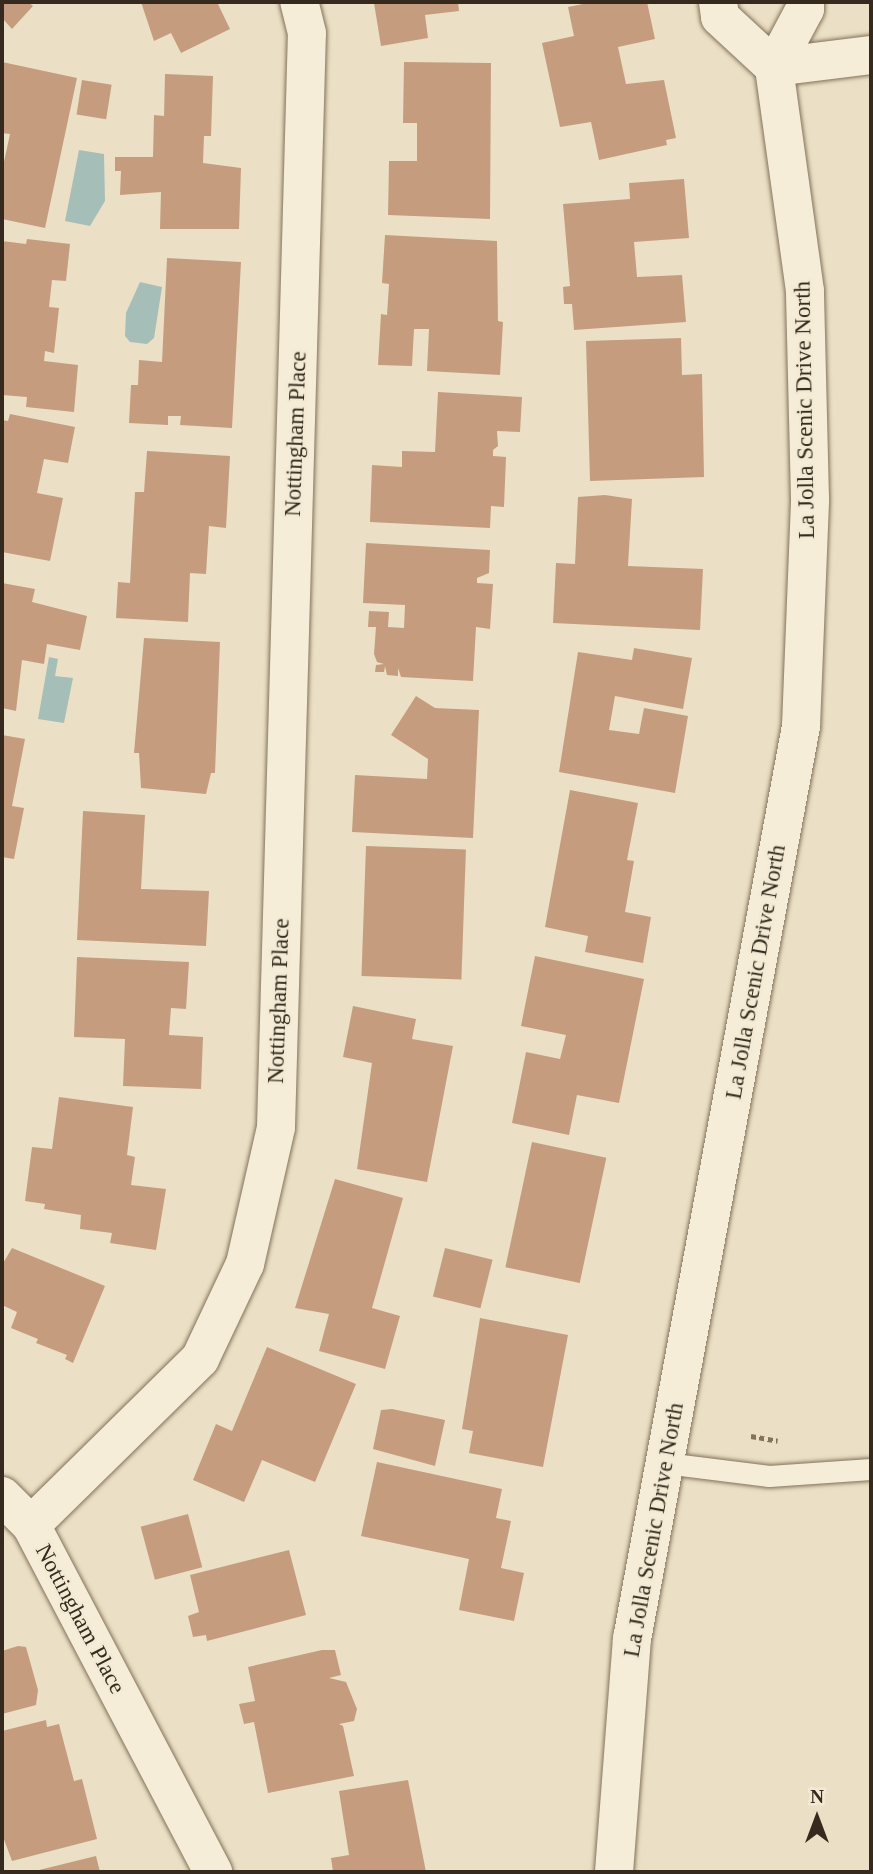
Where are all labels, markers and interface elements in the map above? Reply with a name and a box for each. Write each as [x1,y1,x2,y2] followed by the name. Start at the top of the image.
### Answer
[789,281,821,539] street label: La Jolla Scenic Drive North
[279,351,313,517] street label: Nottingham Place
[720,843,792,1101] street label: La Jolla Scenic Drive North
[262,918,296,1084] street label: Nottingham Place
[618,1401,690,1659] street label: La Jolla Scenic Drive North
[29,1539,131,1699] street label: Nottingham Place
[782,1783,852,1853] north arrow
[810,1786,824,1807] text: N

